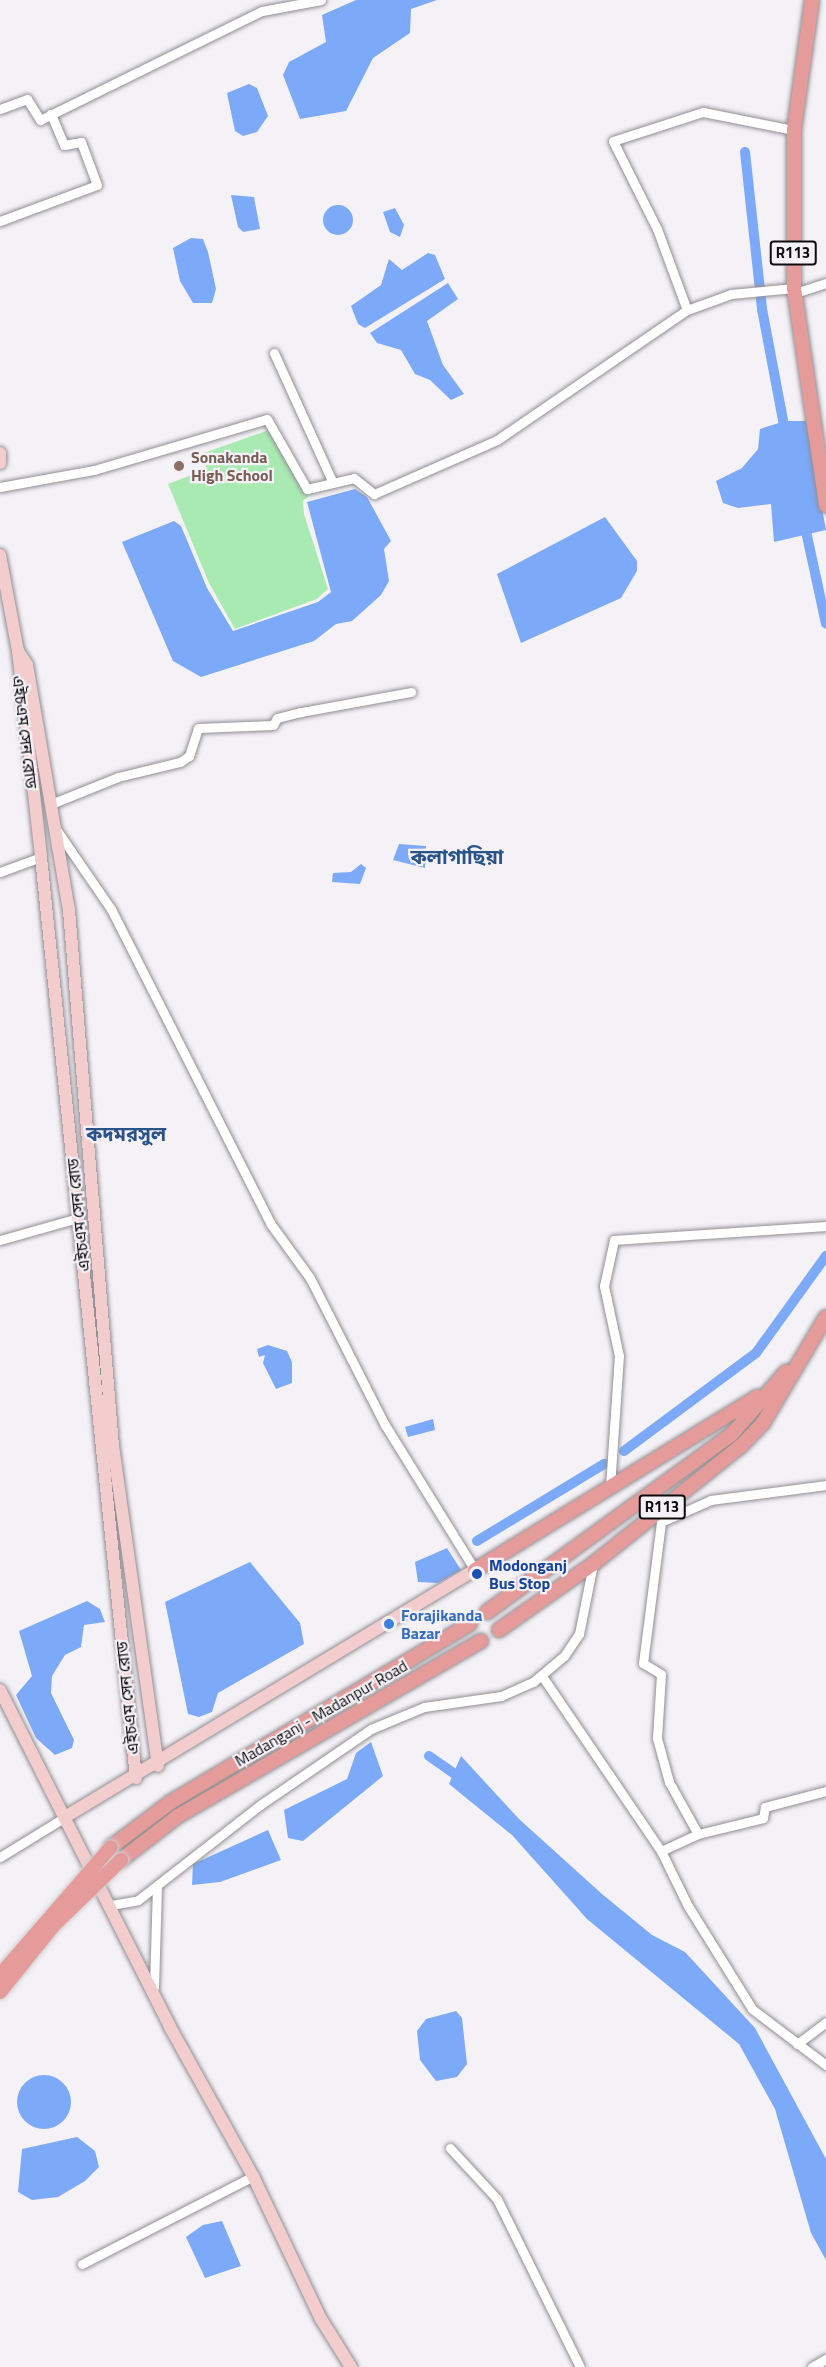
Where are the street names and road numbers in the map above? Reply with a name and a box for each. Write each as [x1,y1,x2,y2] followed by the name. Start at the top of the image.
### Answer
[769,241,817,265] road number: R113
[9,674,41,790] street label: এইচএম সেন রোড
[63,1157,93,1273] street label: এইচএম সেন রোড
[638,1495,686,1519] road number: R113
[112,1640,142,1756] street label: এইচএম সেন রোড
[231,1656,411,1770] street label: Madanganj - Madanpur Road

